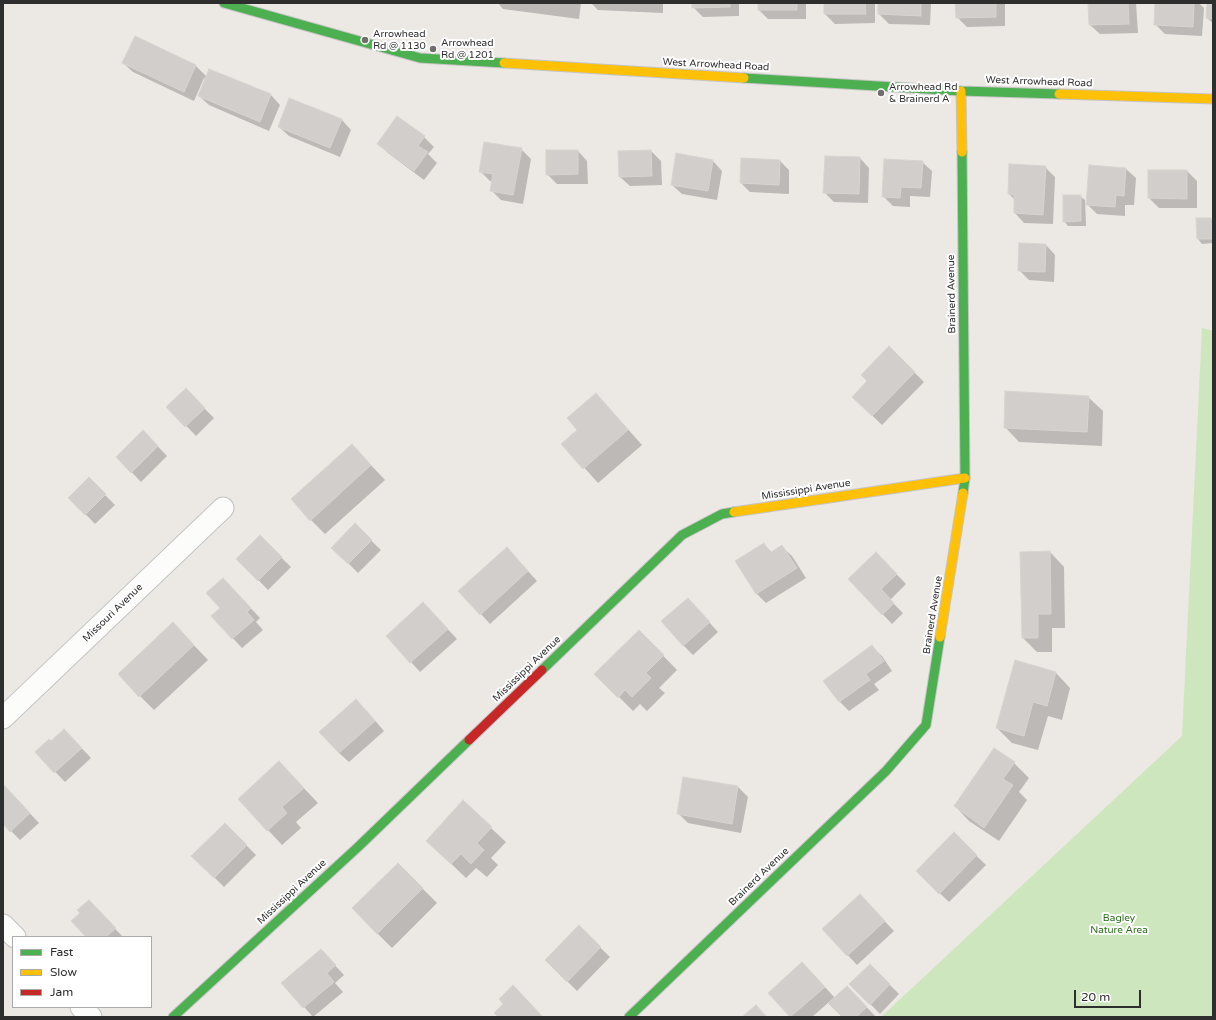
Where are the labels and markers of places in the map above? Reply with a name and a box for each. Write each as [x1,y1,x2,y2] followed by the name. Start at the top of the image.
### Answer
[373,28,426,52] place label: Arrowhead Rd @ 1130
[360,35,370,45] marker: Arrowhead Rd @ 1130
[441,37,494,60] place label: Arrowhead Rd @ 1201
[428,44,438,54] marker: Arrowhead Rd @ 1201
[889,81,958,104] place label: Arrowhead Rd & Brainerd A
[876,88,886,98] marker: Arrowhead Rd & Brainerd A

